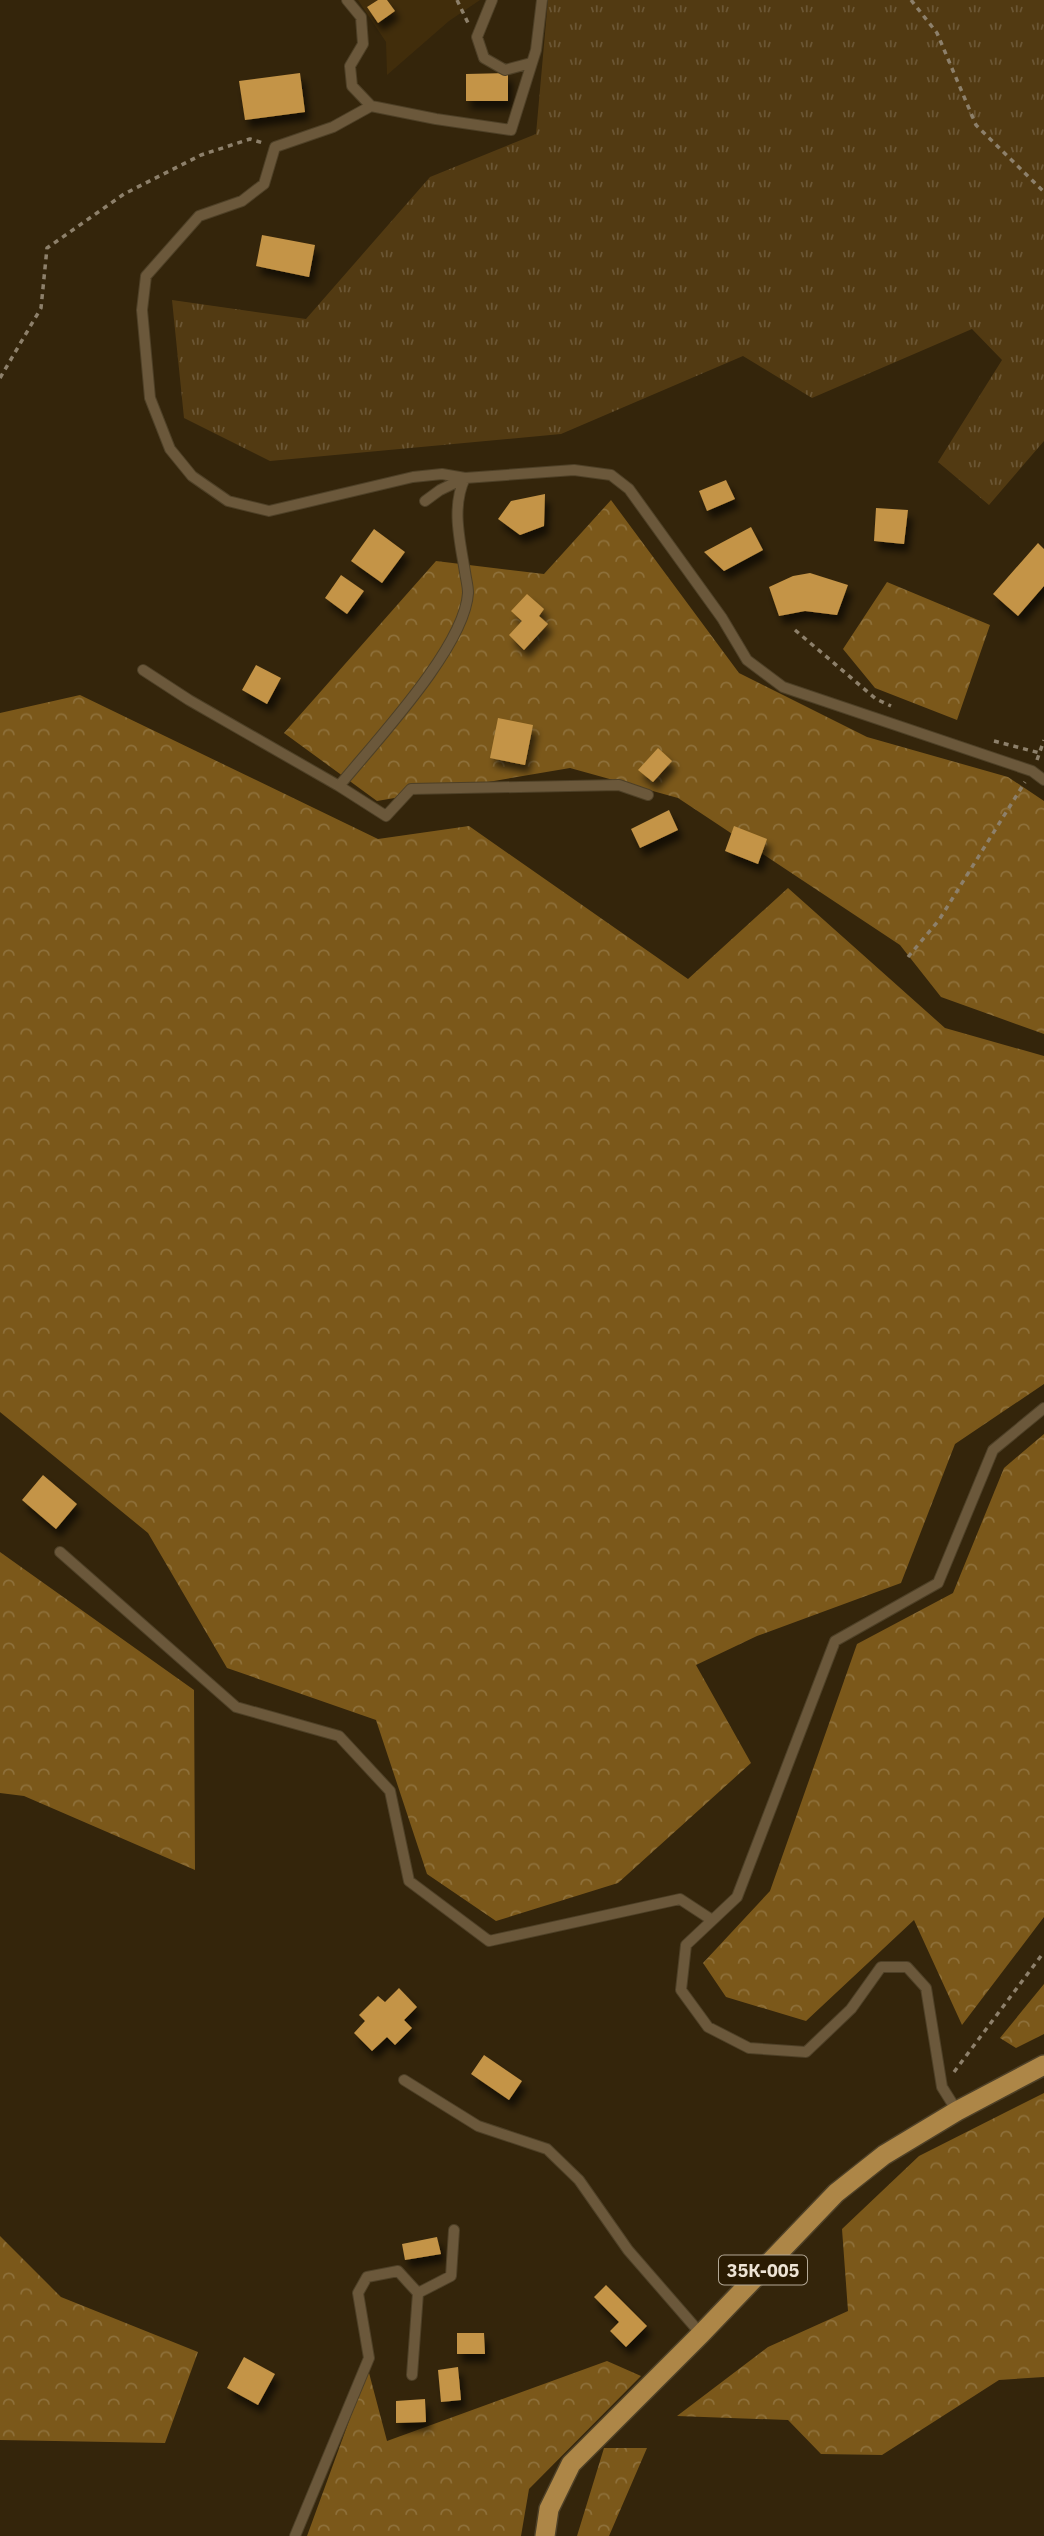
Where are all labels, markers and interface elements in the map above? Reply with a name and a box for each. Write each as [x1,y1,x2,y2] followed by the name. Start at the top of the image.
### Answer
[719,2256,807,2284] road number: 35К-005

